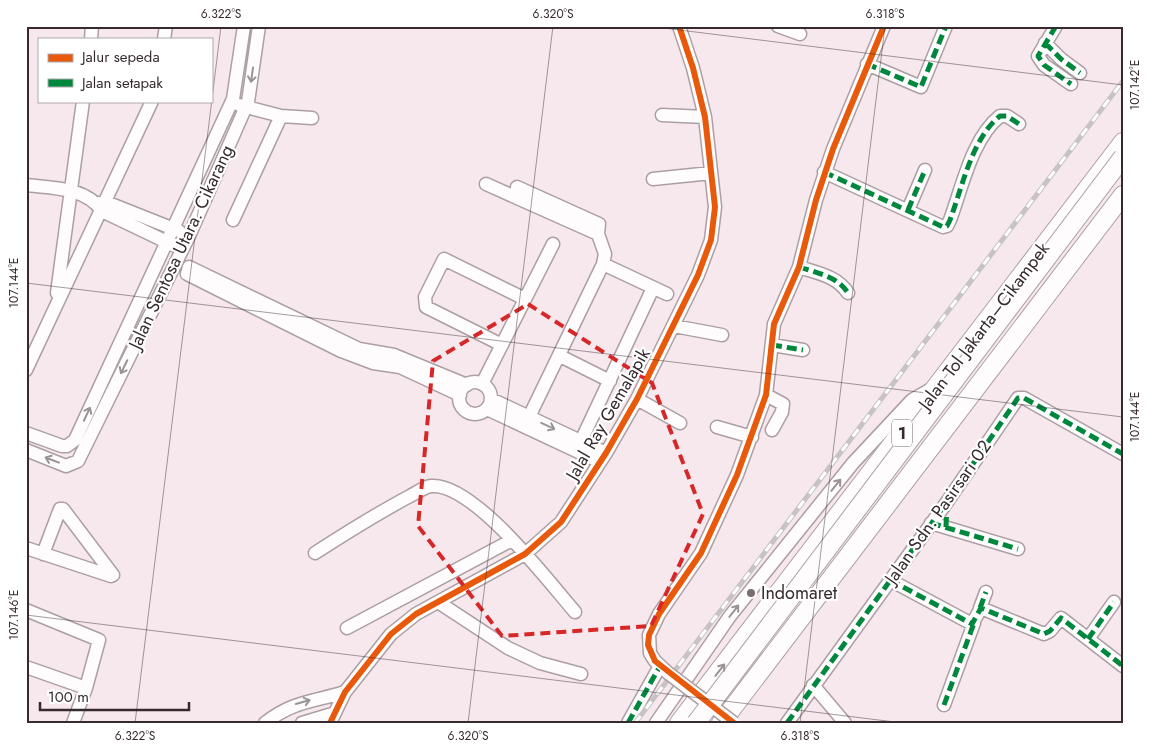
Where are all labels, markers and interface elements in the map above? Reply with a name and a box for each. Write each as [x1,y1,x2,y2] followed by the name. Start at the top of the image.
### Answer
[201,5,242,23] text: 6.322°S
[532,5,574,23] text: 6.320°S
[866,5,905,23] text: 6.318°S
[38,38,212,102] legend
[80,46,160,68] text: Jalur sepeda
[1126,60,1144,110] text: 107.142°E
[247,66,257,82] one-way arrow
[80,72,163,94] text: Jalan setapak
[121,141,240,355] street label: Jalan Sentosa Utara. Cikarang
[911,237,1056,417] street label: Jalan Tol Jakarta–Cikampek
[5,258,23,308] text: 107.144°E
[559,343,657,487] street label: Jalal Ray Gemalapik
[119,359,129,374] one-way arrow
[1126,392,1144,442] text: 107.144°E
[83,407,92,422] one-way arrow
[892,419,912,446] road number: 1
[540,422,555,431] one-way arrow
[877,435,997,591] street label: Jalan Sdn. Pasirsari 02
[45,455,60,464] one-way arrow
[830,478,841,491] one-way arrow
[761,580,838,606] place label: Indomaret
[745,587,757,599] marker: Indomaret
[5,590,23,640] text: 107.146°E
[728,605,739,618] one-way arrow
[715,663,725,677] one-way arrow
[40,679,189,711] scale bar
[48,686,89,708] text: 100 m
[295,697,311,707] one-way arrow
[115,727,156,745] text: 6.322°S
[447,727,489,745] text: 6.320°S
[781,727,820,745] text: 6.318°S

